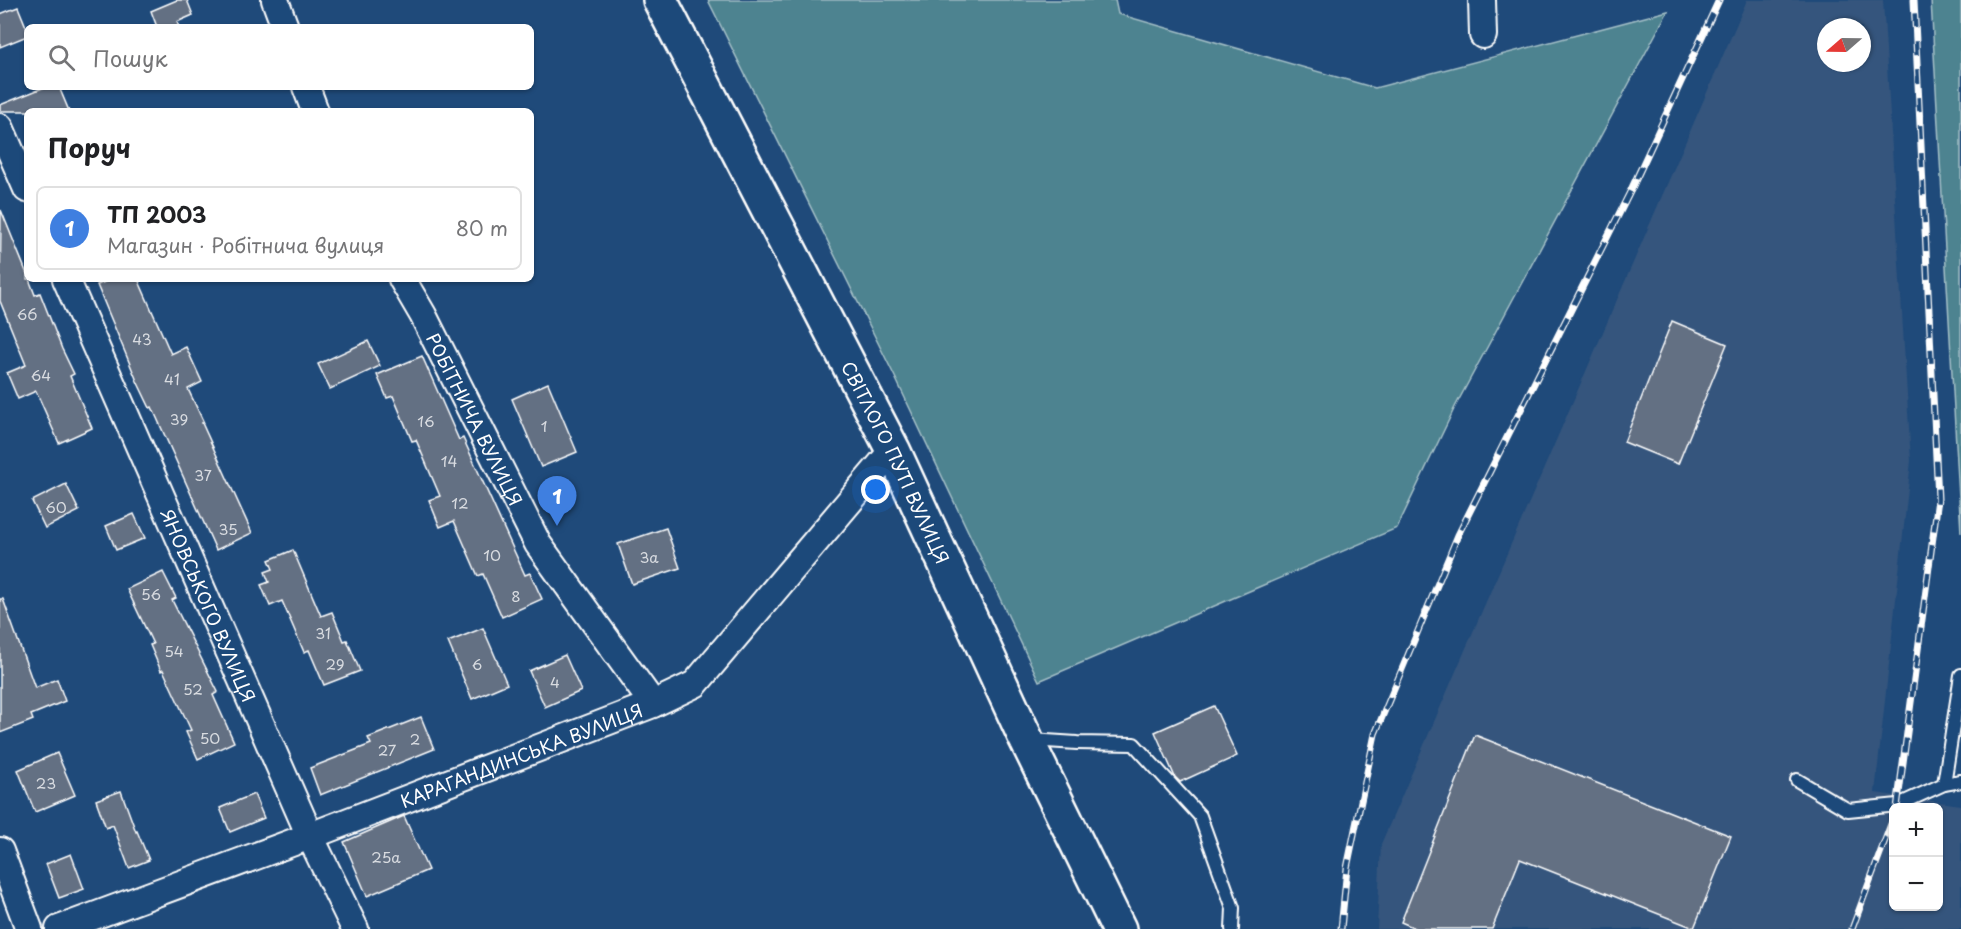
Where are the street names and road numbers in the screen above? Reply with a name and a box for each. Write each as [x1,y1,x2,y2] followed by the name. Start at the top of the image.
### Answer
[420,328,530,510] street label: РОБІТНИЧА ВУЛИЦЯ
[836,356,957,568] street label: СВІТЛОГО ПУТІ ВУЛИЦЯ
[155,504,263,706] street label: ЯНОВСЬКОГО ВУЛИЦЯ
[396,696,646,814] street label: КАРАГАНДИНСЬКА ВУЛИЦЯ

